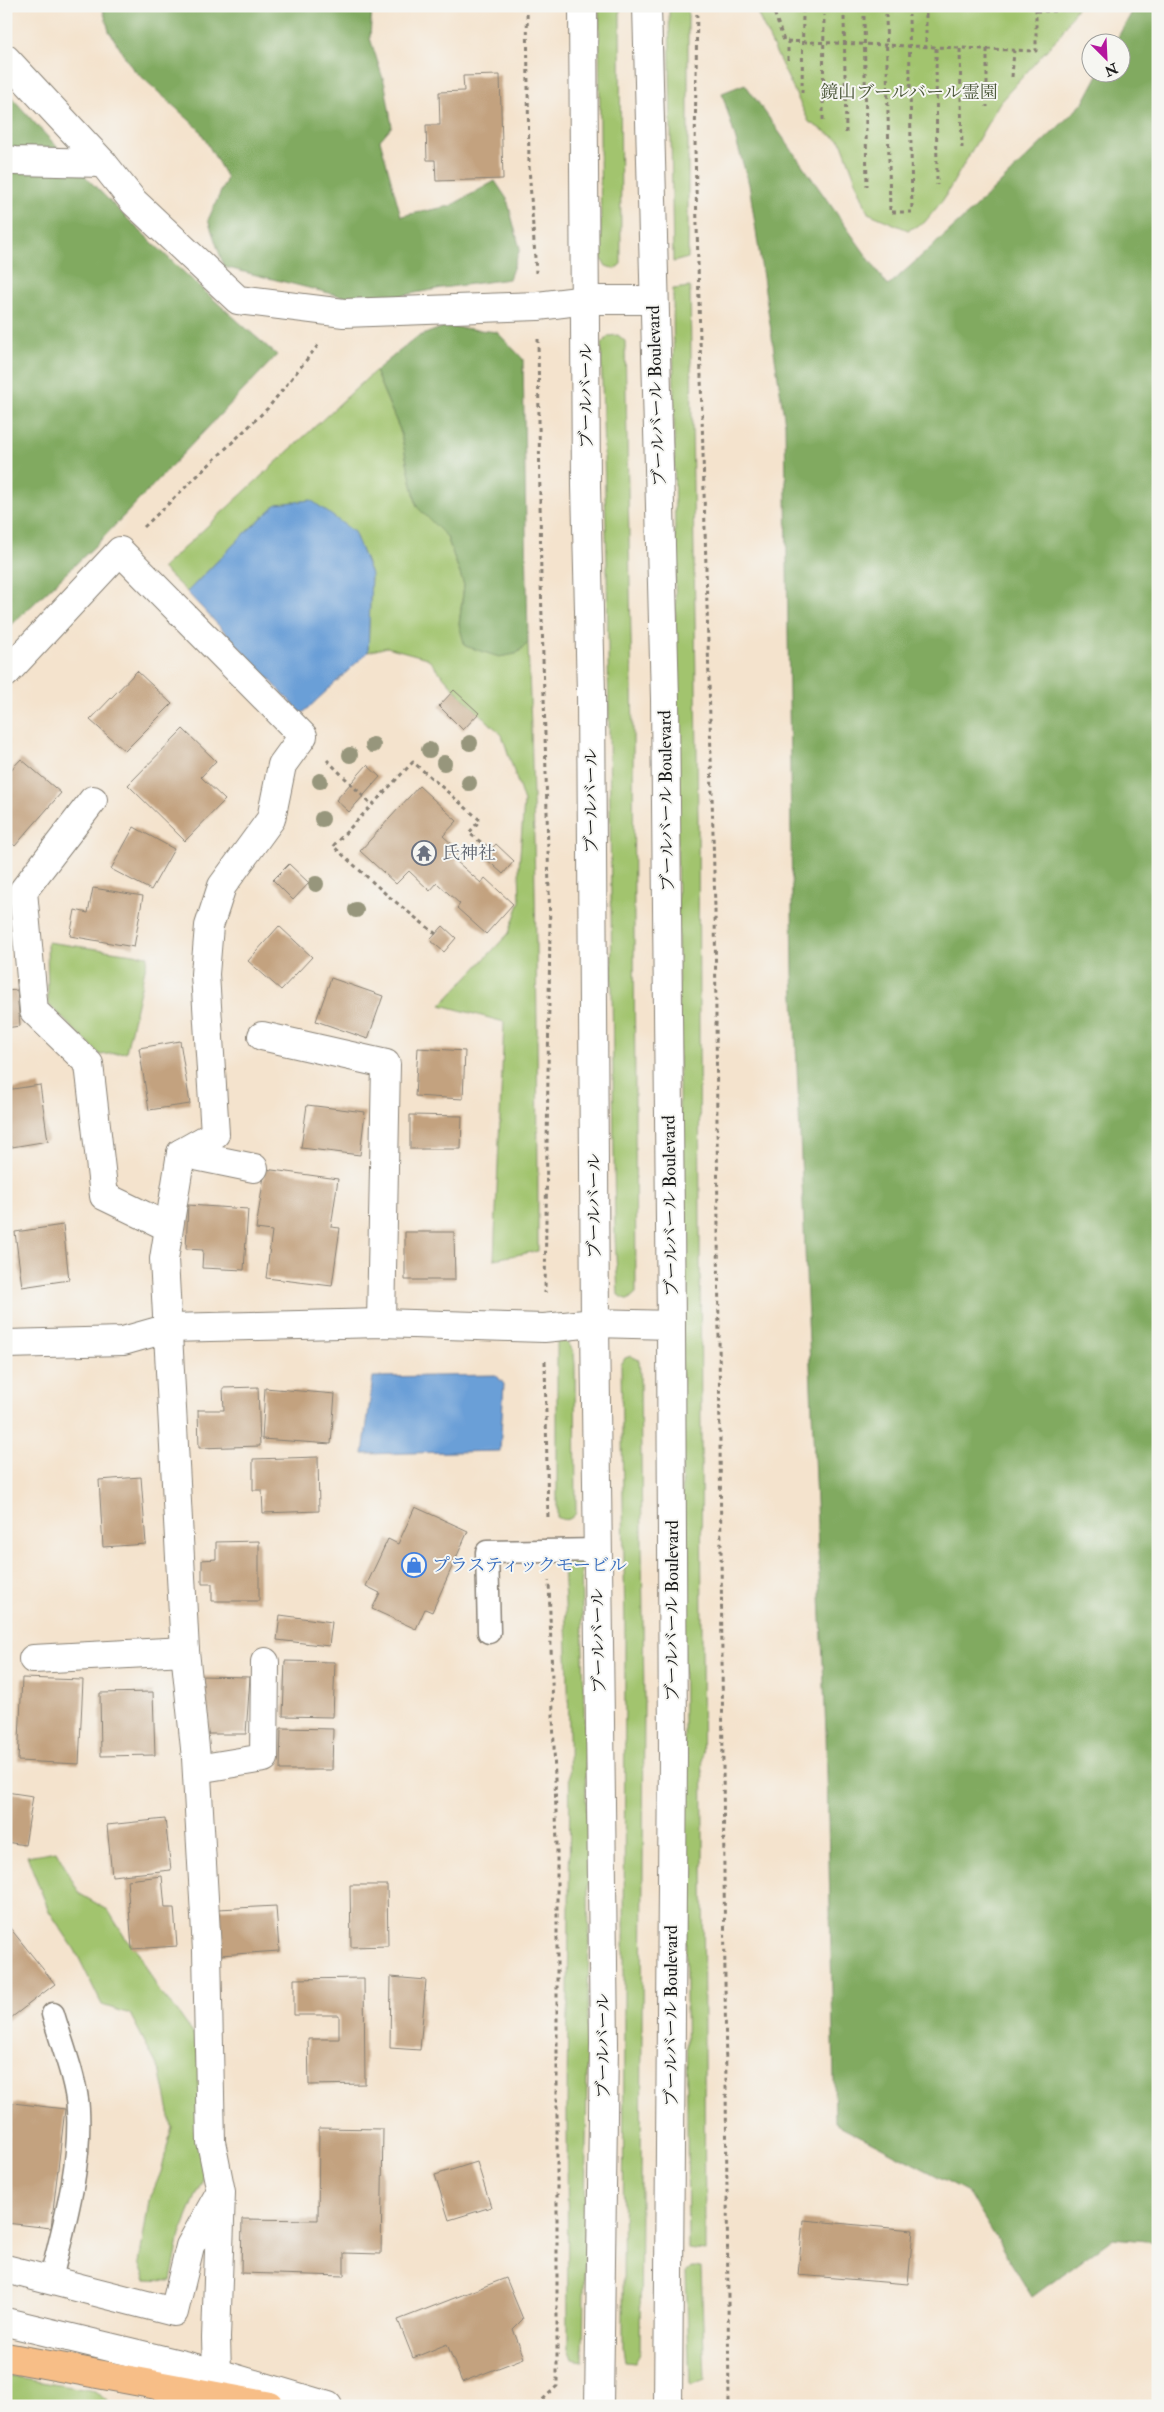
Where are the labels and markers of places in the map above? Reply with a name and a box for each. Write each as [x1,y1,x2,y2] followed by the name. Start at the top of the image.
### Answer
[411,840,437,866] temple icon: 氏神社
[442,842,496,865] place label: 氏神社
[401,1552,427,1578] shop icon: プラスティックモービル
[432,1554,627,1577] place label: プラスティックモービル

